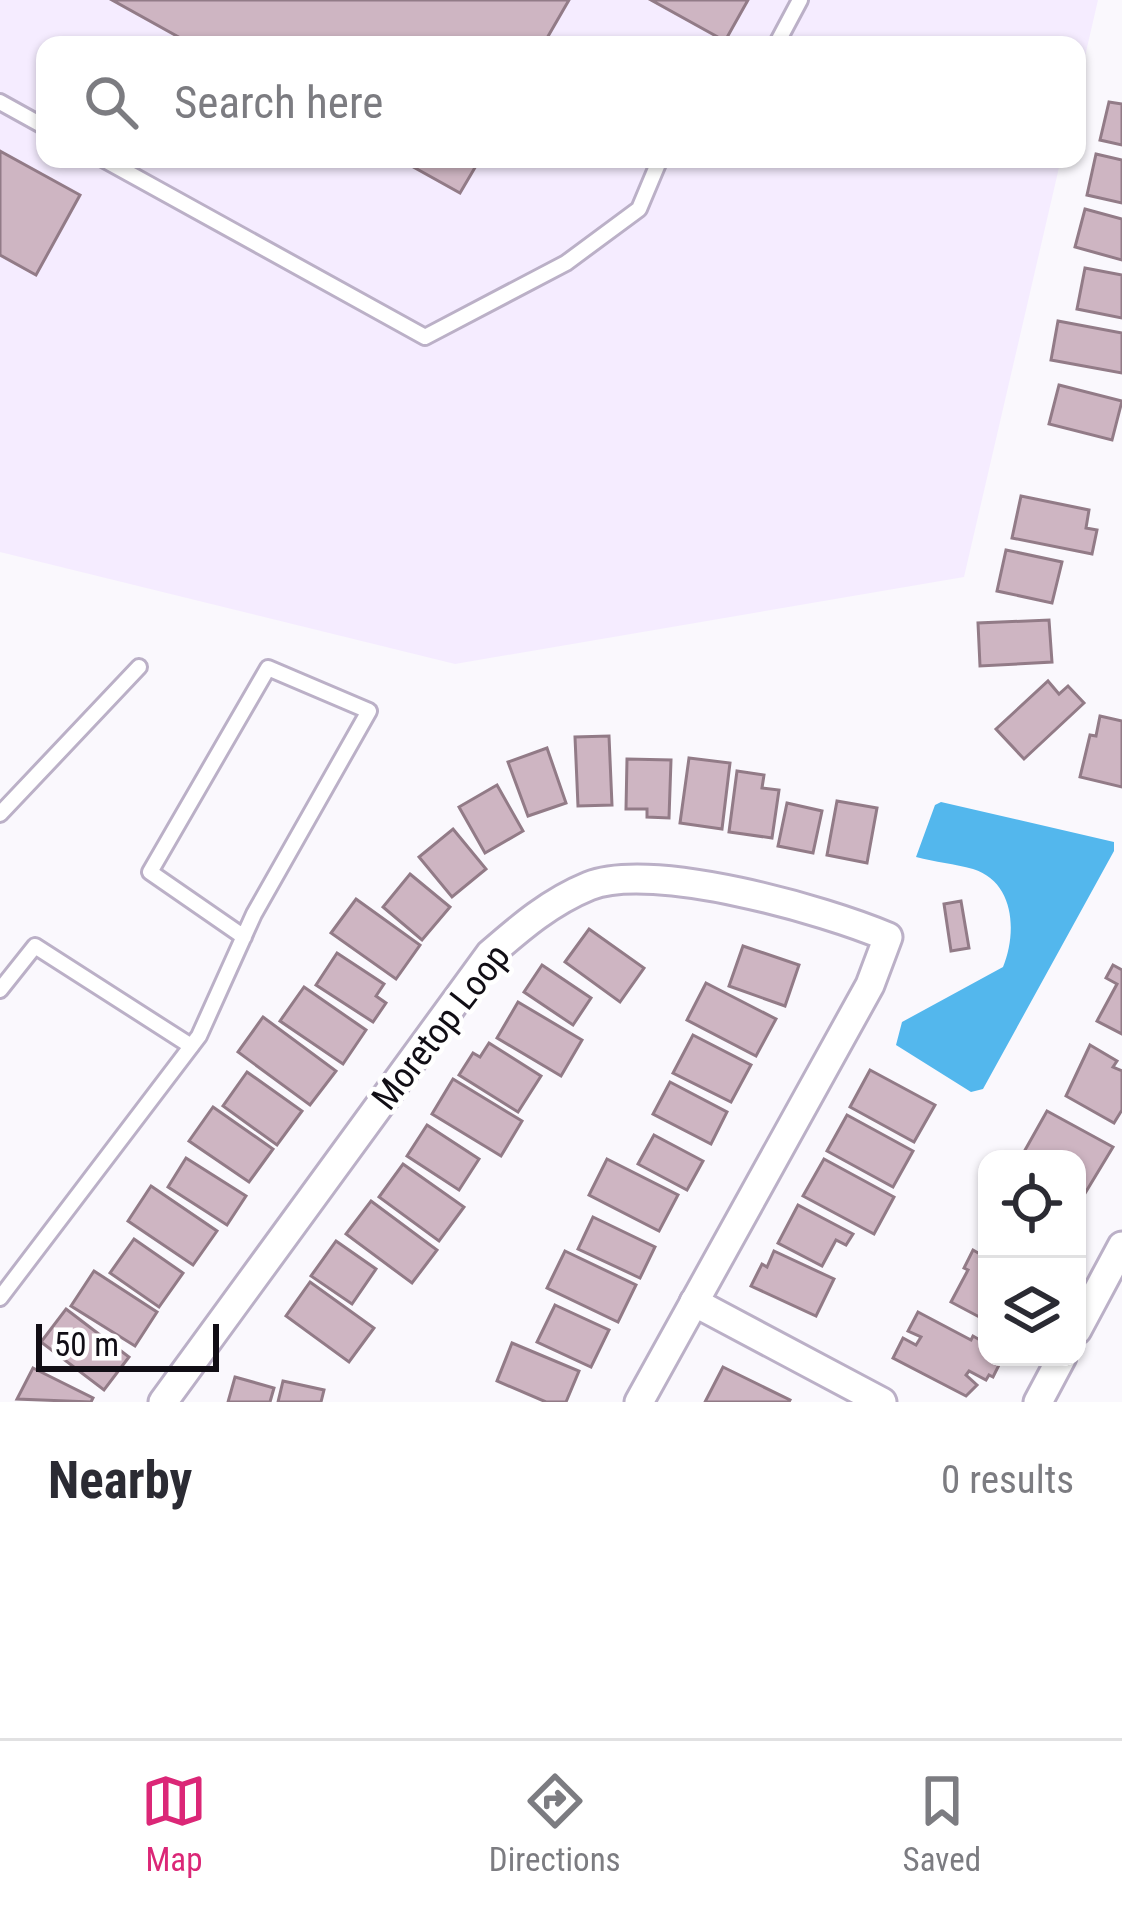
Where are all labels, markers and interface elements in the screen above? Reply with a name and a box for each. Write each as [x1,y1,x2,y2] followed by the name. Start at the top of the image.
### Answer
[36,36,1086,168] search box
[78,69,144,135] icon: search
[174,76,383,129] text: Search here
[363,936,519,1118] street label: Moretop Loop
[978,1150,1086,1366] map controls
[978,1150,1086,1258] button: locate
[978,1258,1086,1366] button: layers
[36,1318,219,1371] scale bar
[54,1325,119,1364] text: 50 m
[48,1451,192,1510] text: Nearby
[941,1457,1074,1503] text: 0 results
[141,1768,207,1879] tab: Map
[489,1768,621,1879] tab: Directions
[903,1768,981,1879] tab: Saved

